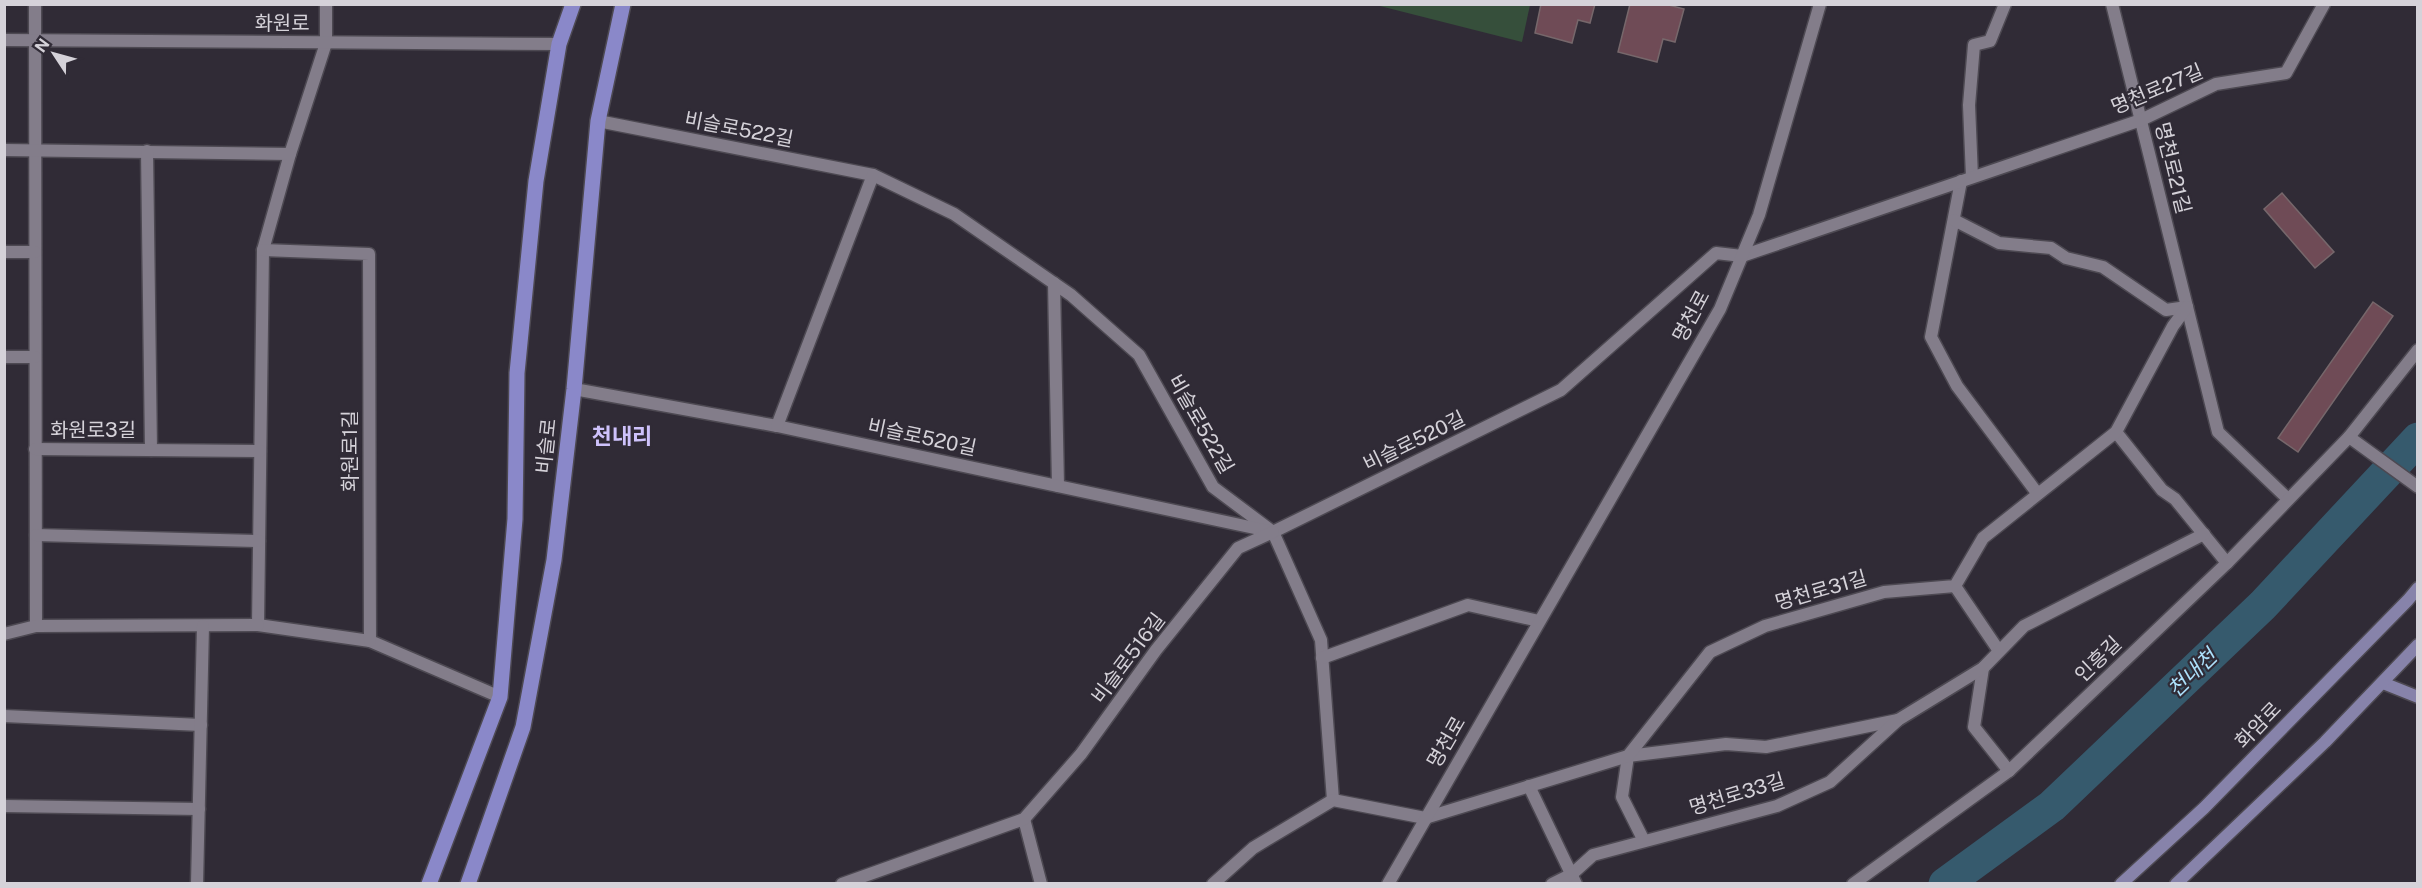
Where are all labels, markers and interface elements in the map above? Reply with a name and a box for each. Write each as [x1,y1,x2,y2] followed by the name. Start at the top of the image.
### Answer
[254,11,310,35] street label: 화원로
[24,24,84,84] north arrow
[31,35,54,56] text: N
[2107,59,2207,119] street label: 명천로27길
[683,107,795,151] street label: 비슬로522길
[2150,120,2196,216] street label: 명천로21길
[1667,286,1715,346] street label: 명천로
[1163,370,1239,478] street label: 비슬로522길
[1359,406,1469,476] street label: 비슬로520길
[338,410,362,492] street label: 화원로1길
[865,414,979,460] street label: 비슬로520길
[531,417,561,475] street label: 비슬로
[50,418,136,442] street label: 화원로3길
[592,423,652,449] district label: 천내리
[1772,565,1870,615] street label: 명천로31길
[1086,608,1170,708] street label: 비슬로516길
[2070,631,2126,687] street label: 인흥길
[2162,642,2223,702] water label: 천내천
[2230,697,2286,753] street label: 화암로
[1422,712,1470,772] street label: 명천로
[1686,768,1788,820] street label: 명천로33길

